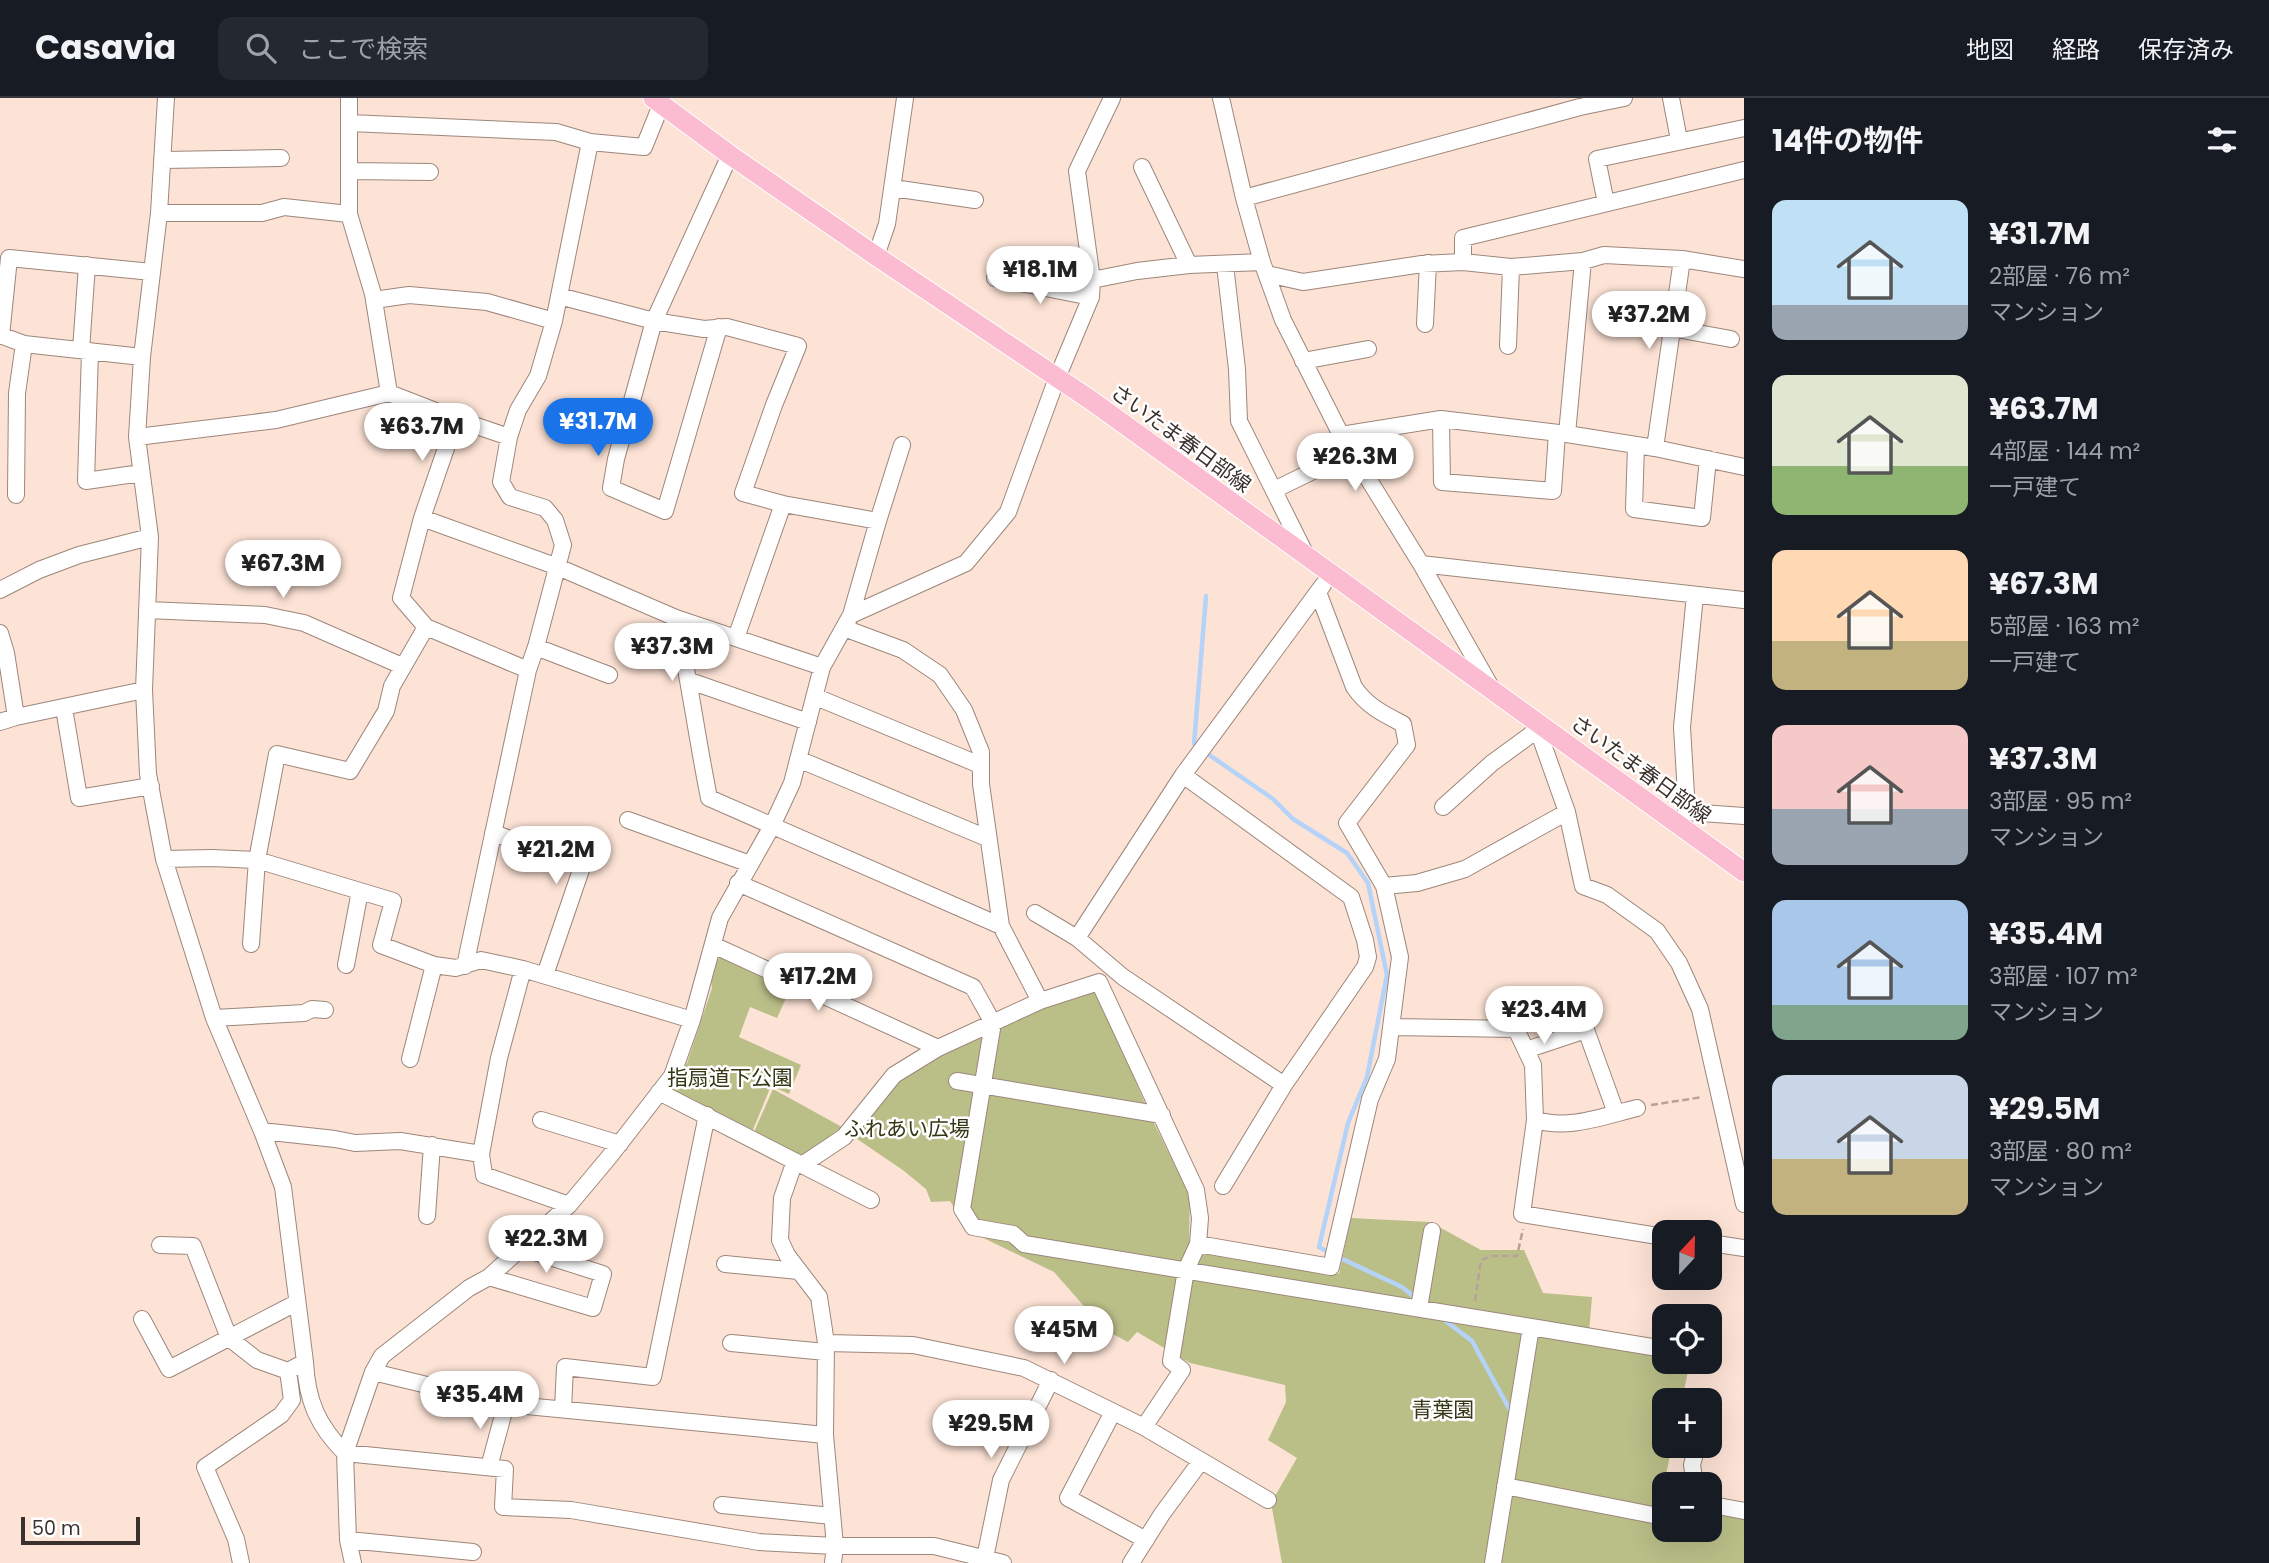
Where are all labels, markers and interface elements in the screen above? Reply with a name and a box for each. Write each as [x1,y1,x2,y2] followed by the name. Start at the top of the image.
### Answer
[218,17,708,80] search box
[35,24,176,71] text: Casavia
[242,29,280,67] icon: search
[298,31,428,67] text: ここで検索
[1966,33,2014,66] text: 地図
[2052,33,2100,66] text: 経路
[2138,33,2234,66] text: 保存済み
[1772,119,1924,162] text: 14件の物件
[2203,121,2241,159] icon: filters
[1989,212,2091,255] text: ¥31.7M
[1828,228,1912,312] icon: home
[983,246,1097,306] pin: ¥18.1M
[1002,253,1078,285] text: ¥18.1M
[1989,260,2130,292] text: 2部屋 · 76 m²
[1592,292,1706,351] pin: ¥37.2M
[1989,296,2104,328] text: マンション
[1608,298,1690,330] text: ¥37.2M
[1105,377,1257,499] street label: さいたま春日部線
[1989,387,2098,430] text: ¥63.7M
[541,398,655,458] pin: ¥31.7M
[1828,403,1912,487] icon: home
[365,404,479,463] pin: ¥63.7M
[559,405,637,437] text: ¥31.7M
[380,410,464,442] text: ¥63.7M
[1298,434,1412,493] pin: ¥26.3M
[1989,435,2140,467] text: 4部屋 · 144 m²
[1313,440,1397,472] text: ¥26.3M
[1989,471,2081,503] text: 一戸建て
[226,540,340,600] pin: ¥67.3M
[241,547,325,579] text: ¥67.3M
[1989,562,2098,605] text: ¥67.3M
[1828,578,1912,662] icon: home
[1989,610,2140,642] text: 5部屋 · 163 m²
[615,624,729,683] pin: ¥37.3M
[630,630,714,662] text: ¥37.3M
[1989,646,2081,678] text: 一戸建て
[1565,708,1717,830] street label: さいたま春日部線
[1989,737,2097,780] text: ¥37.3M
[1828,753,1912,837] icon: home
[1989,785,2132,817] text: 3部屋 · 95 m²
[1989,821,2104,853] text: マンション
[499,826,613,886] pin: ¥21.2M
[517,833,595,865] text: ¥21.2M
[1989,912,2103,955] text: ¥35.4M
[1828,928,1912,1012] icon: home
[761,954,875,1013] pin: ¥17.2M
[779,960,857,992] text: ¥17.2M
[1989,960,2138,992] text: 3部屋 · 107 m²
[1487,986,1601,1046] pin: ¥23.4M
[1501,993,1587,1025] text: ¥23.4M
[1989,996,2104,1028] text: マンション
[667,1063,793,1092] park label: 指扇道下公園
[1989,1087,2100,1130] text: ¥29.5M
[1828,1103,1912,1187] icon: home
[844,1114,970,1143] park label: ふれあい広場
[1989,1135,2132,1167] text: 3部屋 · 80 m²
[1989,1171,2104,1203] text: マンション
[489,1216,603,1275] pin: ¥22.3M
[1652,1220,1722,1290] north arrow
[1652,1220,1722,1542] map controls
[504,1222,588,1254] text: ¥22.3M
[1652,1304,1722,1374] button: locate
[1023,1306,1105,1366] pin: ¥45M
[1030,1313,1098,1345] text: ¥45M
[423,1372,537,1431] pin: ¥35.4M
[436,1378,524,1410] text: ¥35.4M
[1652,1388,1722,1458] button: +
[1412,1395,1475,1424] park label: 青葉園
[934,1400,1048,1460] pin: ¥29.5M
[948,1407,1034,1439] text: ¥29.5M
[1652,1472,1722,1542] button: −
[21,1514,140,1546] scale bar
[32,1515,81,1542] text: 50 m

